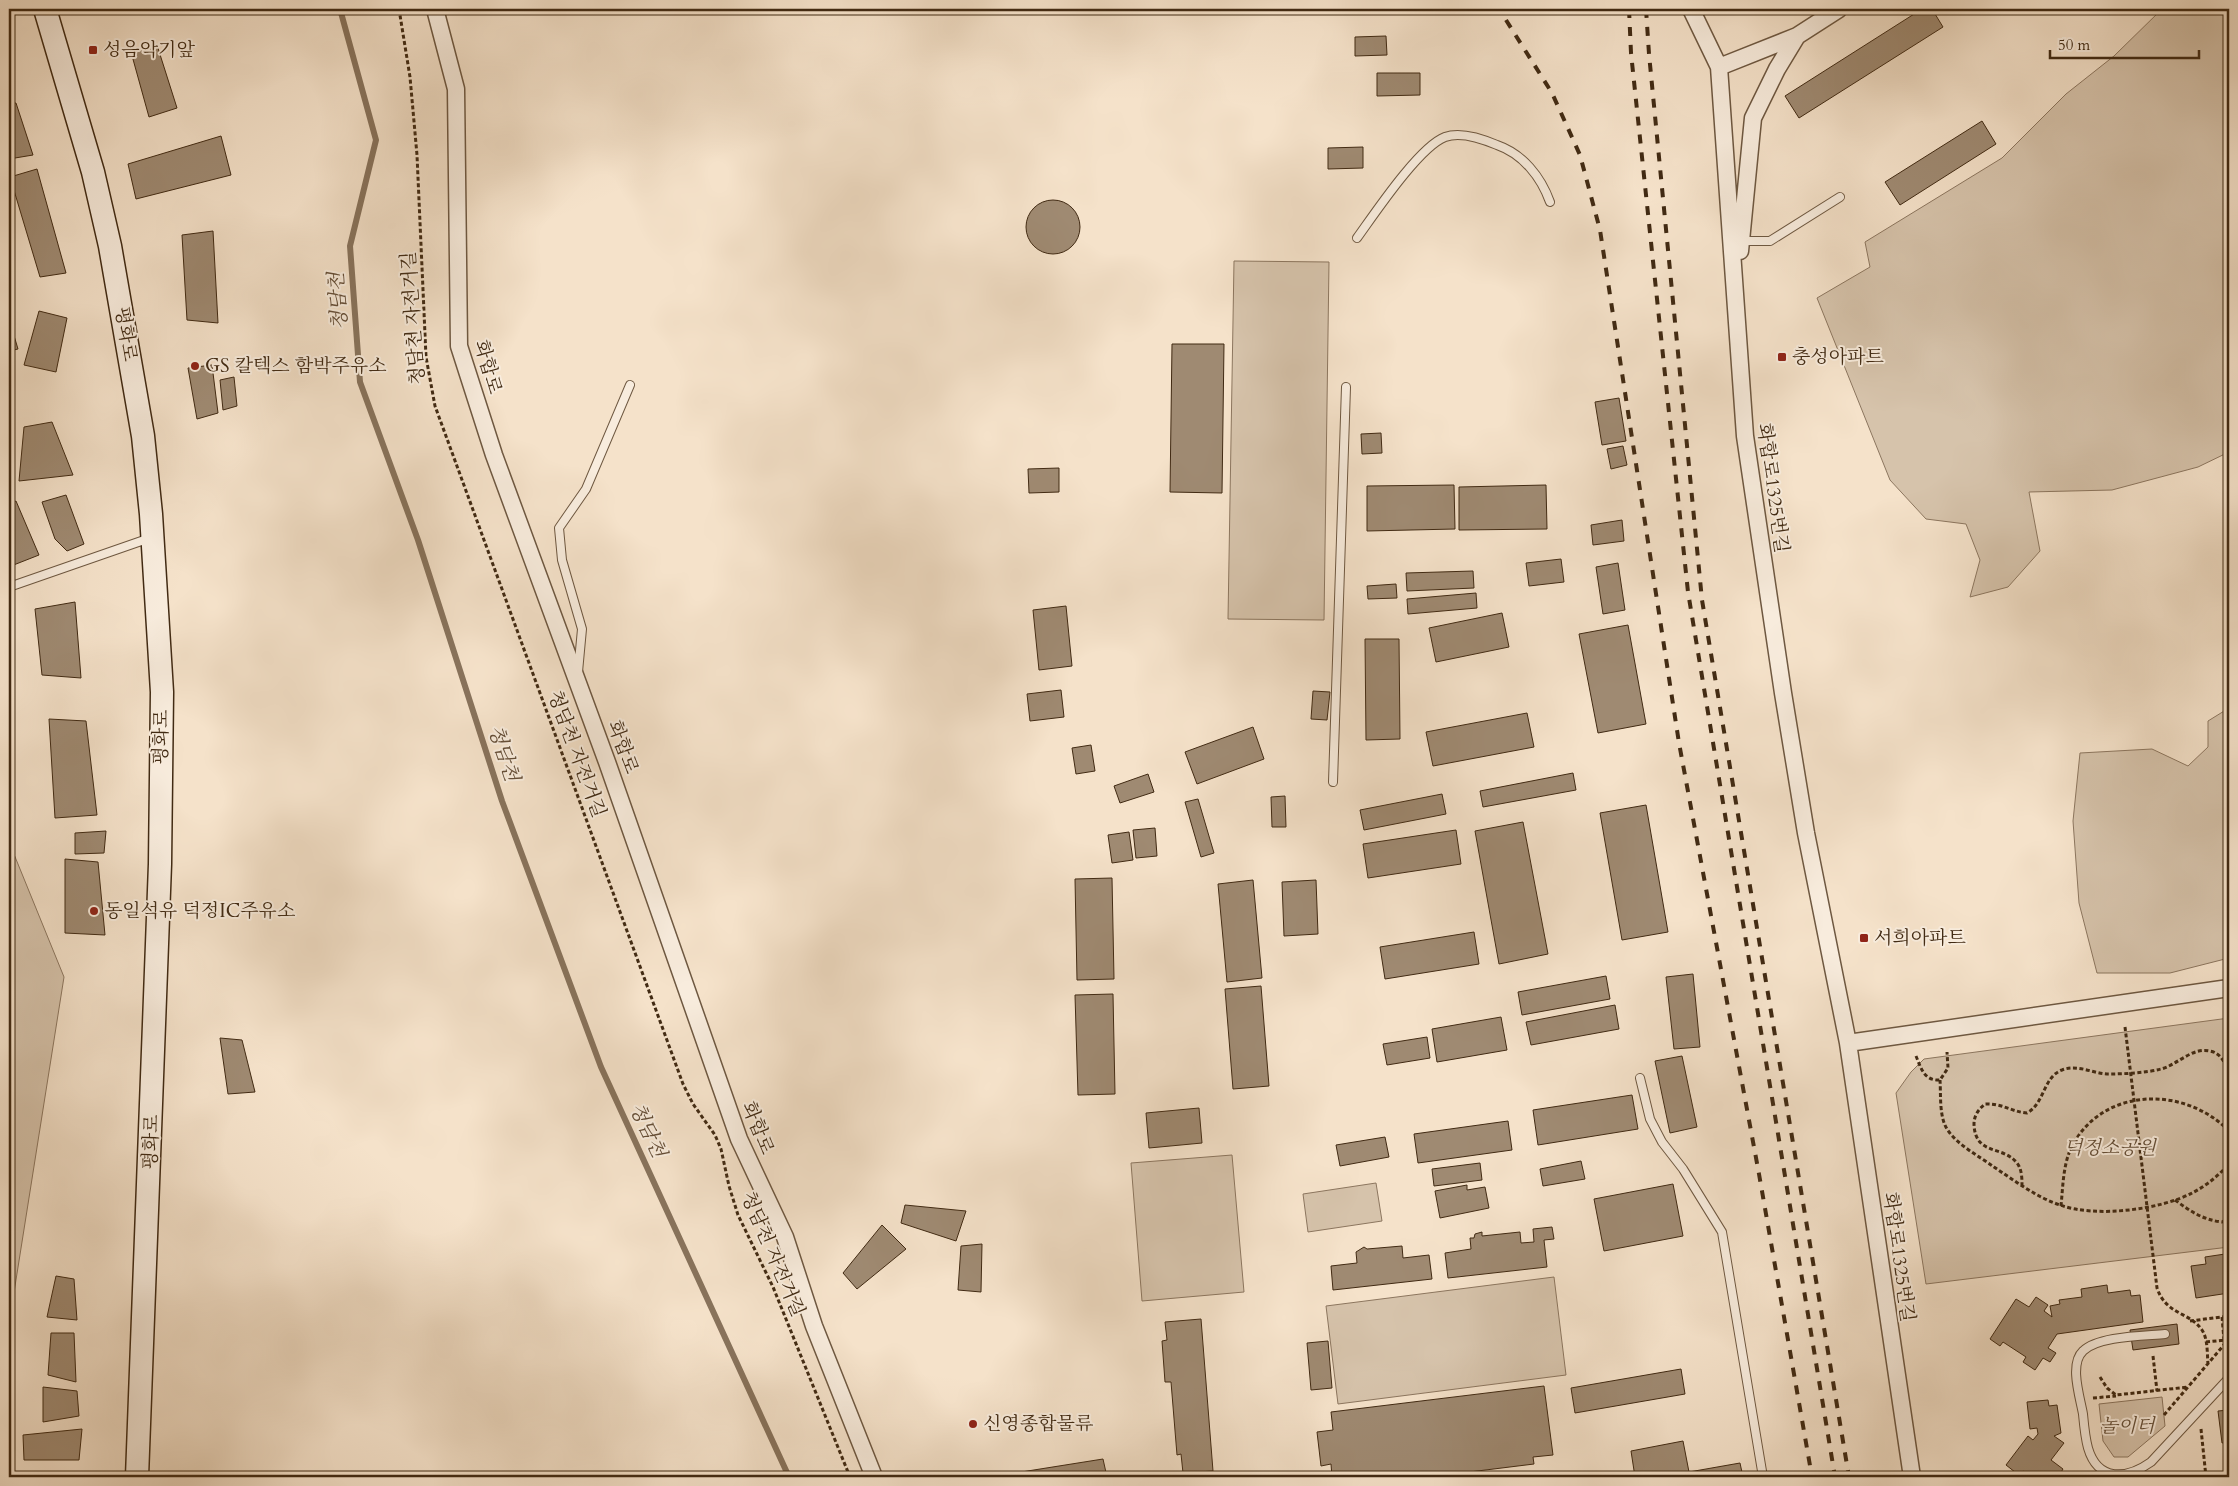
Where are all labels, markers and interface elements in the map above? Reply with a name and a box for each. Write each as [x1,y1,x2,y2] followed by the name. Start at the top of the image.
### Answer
[2050,28,2199,60] scale bar
[2058,35,2090,55] text: 50 m
[103,37,195,63] place label: 성음악기앞
[87,44,99,56] marker: 성음악기앞
[395,250,431,386] street label: 청담천 자전거길
[322,269,353,331] water label: 청담천
[109,305,143,363] street label: 평화로
[468,337,508,397] street label: 화합로
[1792,344,1884,370] place label: 충성아파트
[1776,351,1788,363] marker: 충성아파트
[205,353,387,379] place label: GS 칼텍스 함박주유소
[189,360,201,372] marker: GS 칼텍스 함박주유소
[1751,421,1795,555] street label: 화합로1325번길
[542,687,612,821] street label: 청담천 자전거길
[148,709,174,765] street label: 평화로
[601,717,645,777] street label: 화합로
[482,721,526,786] water label: 청담천
[104,898,295,924] place label: 동일석유 덕정IC주유소
[88,905,100,917] marker: 동일석유 덕정IC주유소
[1874,925,1966,951] place label: 서희아파트
[1858,932,1870,944] marker: 서희아파트
[624,1098,673,1163] water label: 청담천
[736,1098,780,1158] street label: 화합로
[137,1114,165,1170] street label: 평화로
[2064,1135,2158,1161] park label: 덕정소공원
[735,1187,811,1321] street label: 청담천 자전거길
[1877,1190,1921,1324] street label: 화합로1325번길
[983,1411,1094,1437] place label: 신영종합물류
[2099,1413,2156,1439] park label: 놀이터
[967,1418,979,1430] marker: 신영종합물류

